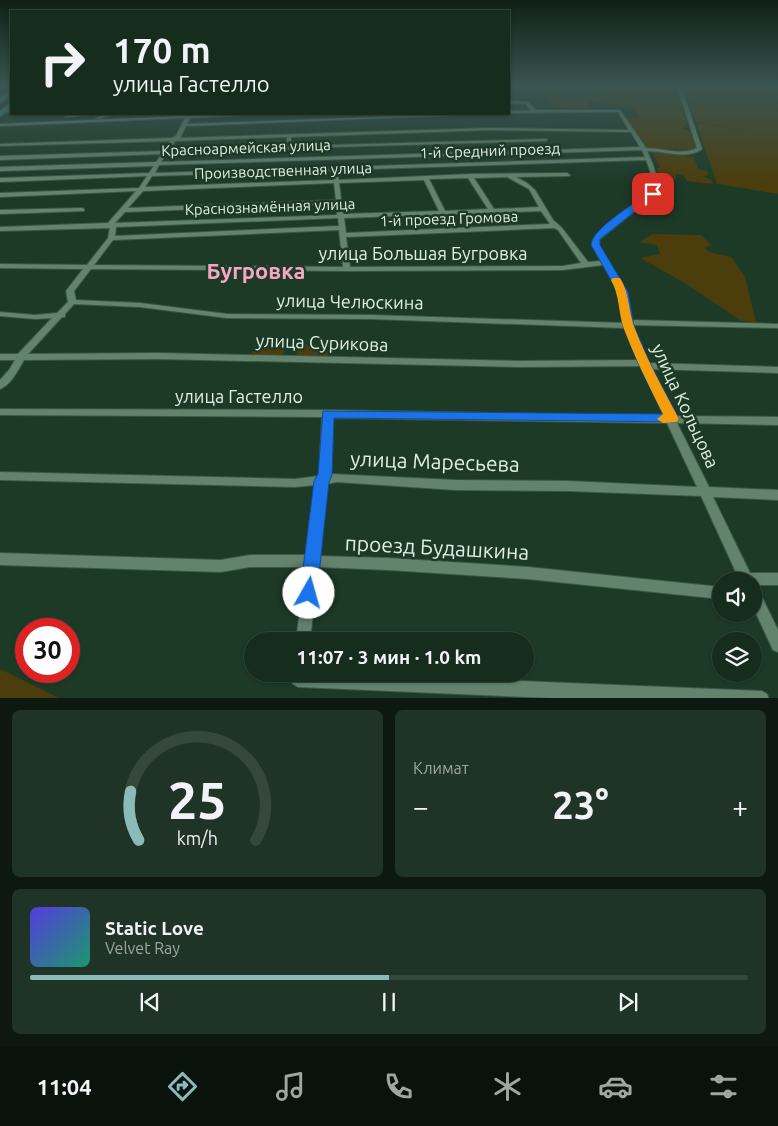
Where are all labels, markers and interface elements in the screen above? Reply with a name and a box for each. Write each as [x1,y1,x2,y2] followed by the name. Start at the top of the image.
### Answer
[30,30,95,95] icon: right
[113,30,211,70] text: 170 m
[113,71,270,96] text: улица Гастелло
[161,136,331,159] street label: Красноармейская улица
[419,140,561,161] street label: 1-й Средний проезд
[194,159,372,182] street label: Производственная улица
[632,173,674,215] pin
[639,180,667,208] icon: arrive
[184,195,356,218] street label: Краснознамённая улица
[379,208,518,229] street label: 1-й проезд Громова
[319,243,528,263] street label: улица Большая Бугровка
[207,258,305,283] district label: Бугровка
[276,290,424,312] street label: улица Челюскина
[255,330,389,354] street label: улица Сурикова
[648,340,723,471] street label: улица Кольцова
[175,386,303,406] street label: улица Гастелло
[350,446,520,476] street label: улица Маресьева
[344,530,530,564] street label: проезд Будашкина
[282,566,334,618] position arrow
[712,572,762,682] map controls
[712,572,762,622] button: sound
[15,618,80,683] speed limit sign: 30
[712,632,762,682] button: layers
[297,646,481,668] text: 11:07 · 3 мин · 1.0 km
[413,759,469,777] text: Климат
[168,771,227,829] text: 25
[552,784,609,826] text: 23°
[413,791,429,822] text: −
[732,791,748,822] text: +
[177,828,218,848] text: km/h
[105,917,204,939] text: Static Love
[105,939,180,957] text: Velvet Ray
[136,988,164,1016] icon: previous
[375,988,403,1016] icon: pause
[614,988,642,1016] icon: next
[165,1069,200,1104] icon: directions
[273,1069,308,1104] icon: music
[381,1069,416,1104] icon: phone
[490,1069,525,1104] icon: climate
[598,1069,633,1104] icon: car
[706,1069,741,1104] icon: filters
[37,1074,92,1099] text: 11:04

